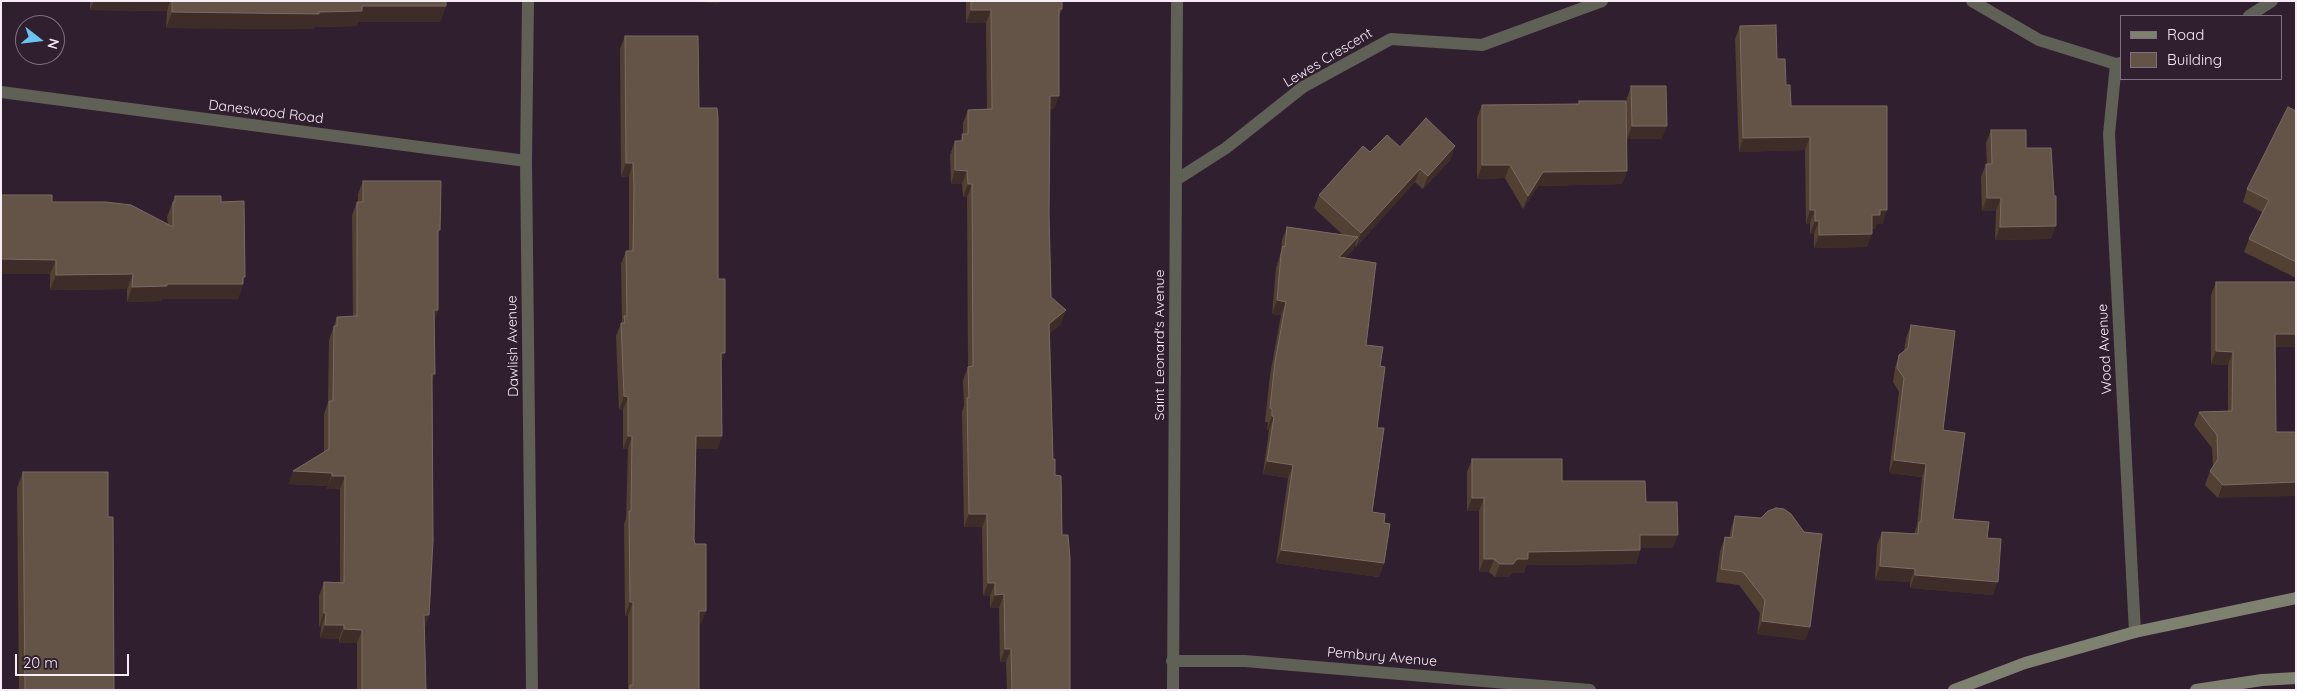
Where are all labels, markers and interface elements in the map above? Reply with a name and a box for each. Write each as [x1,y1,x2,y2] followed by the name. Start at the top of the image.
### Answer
[15,15,65,65] north arrow
[2120,15,2282,80] legend
[1280,25,1376,91] street label: Lewes Crescent
[2167,25,2204,44] text: Road
[43,36,64,51] text: N
[2167,50,2222,69] text: Building
[208,97,324,127] street label: Daneswood Road
[1152,270,1168,420] street label: Saint Leonard's Avenue
[504,295,522,397] street label: Dawlish Avenue
[2094,303,2116,395] street label: Wood Avenue
[18,644,131,676] scale bar
[1326,644,1438,670] street label: Pembury Avenue
[23,653,58,672] text: 20 m

